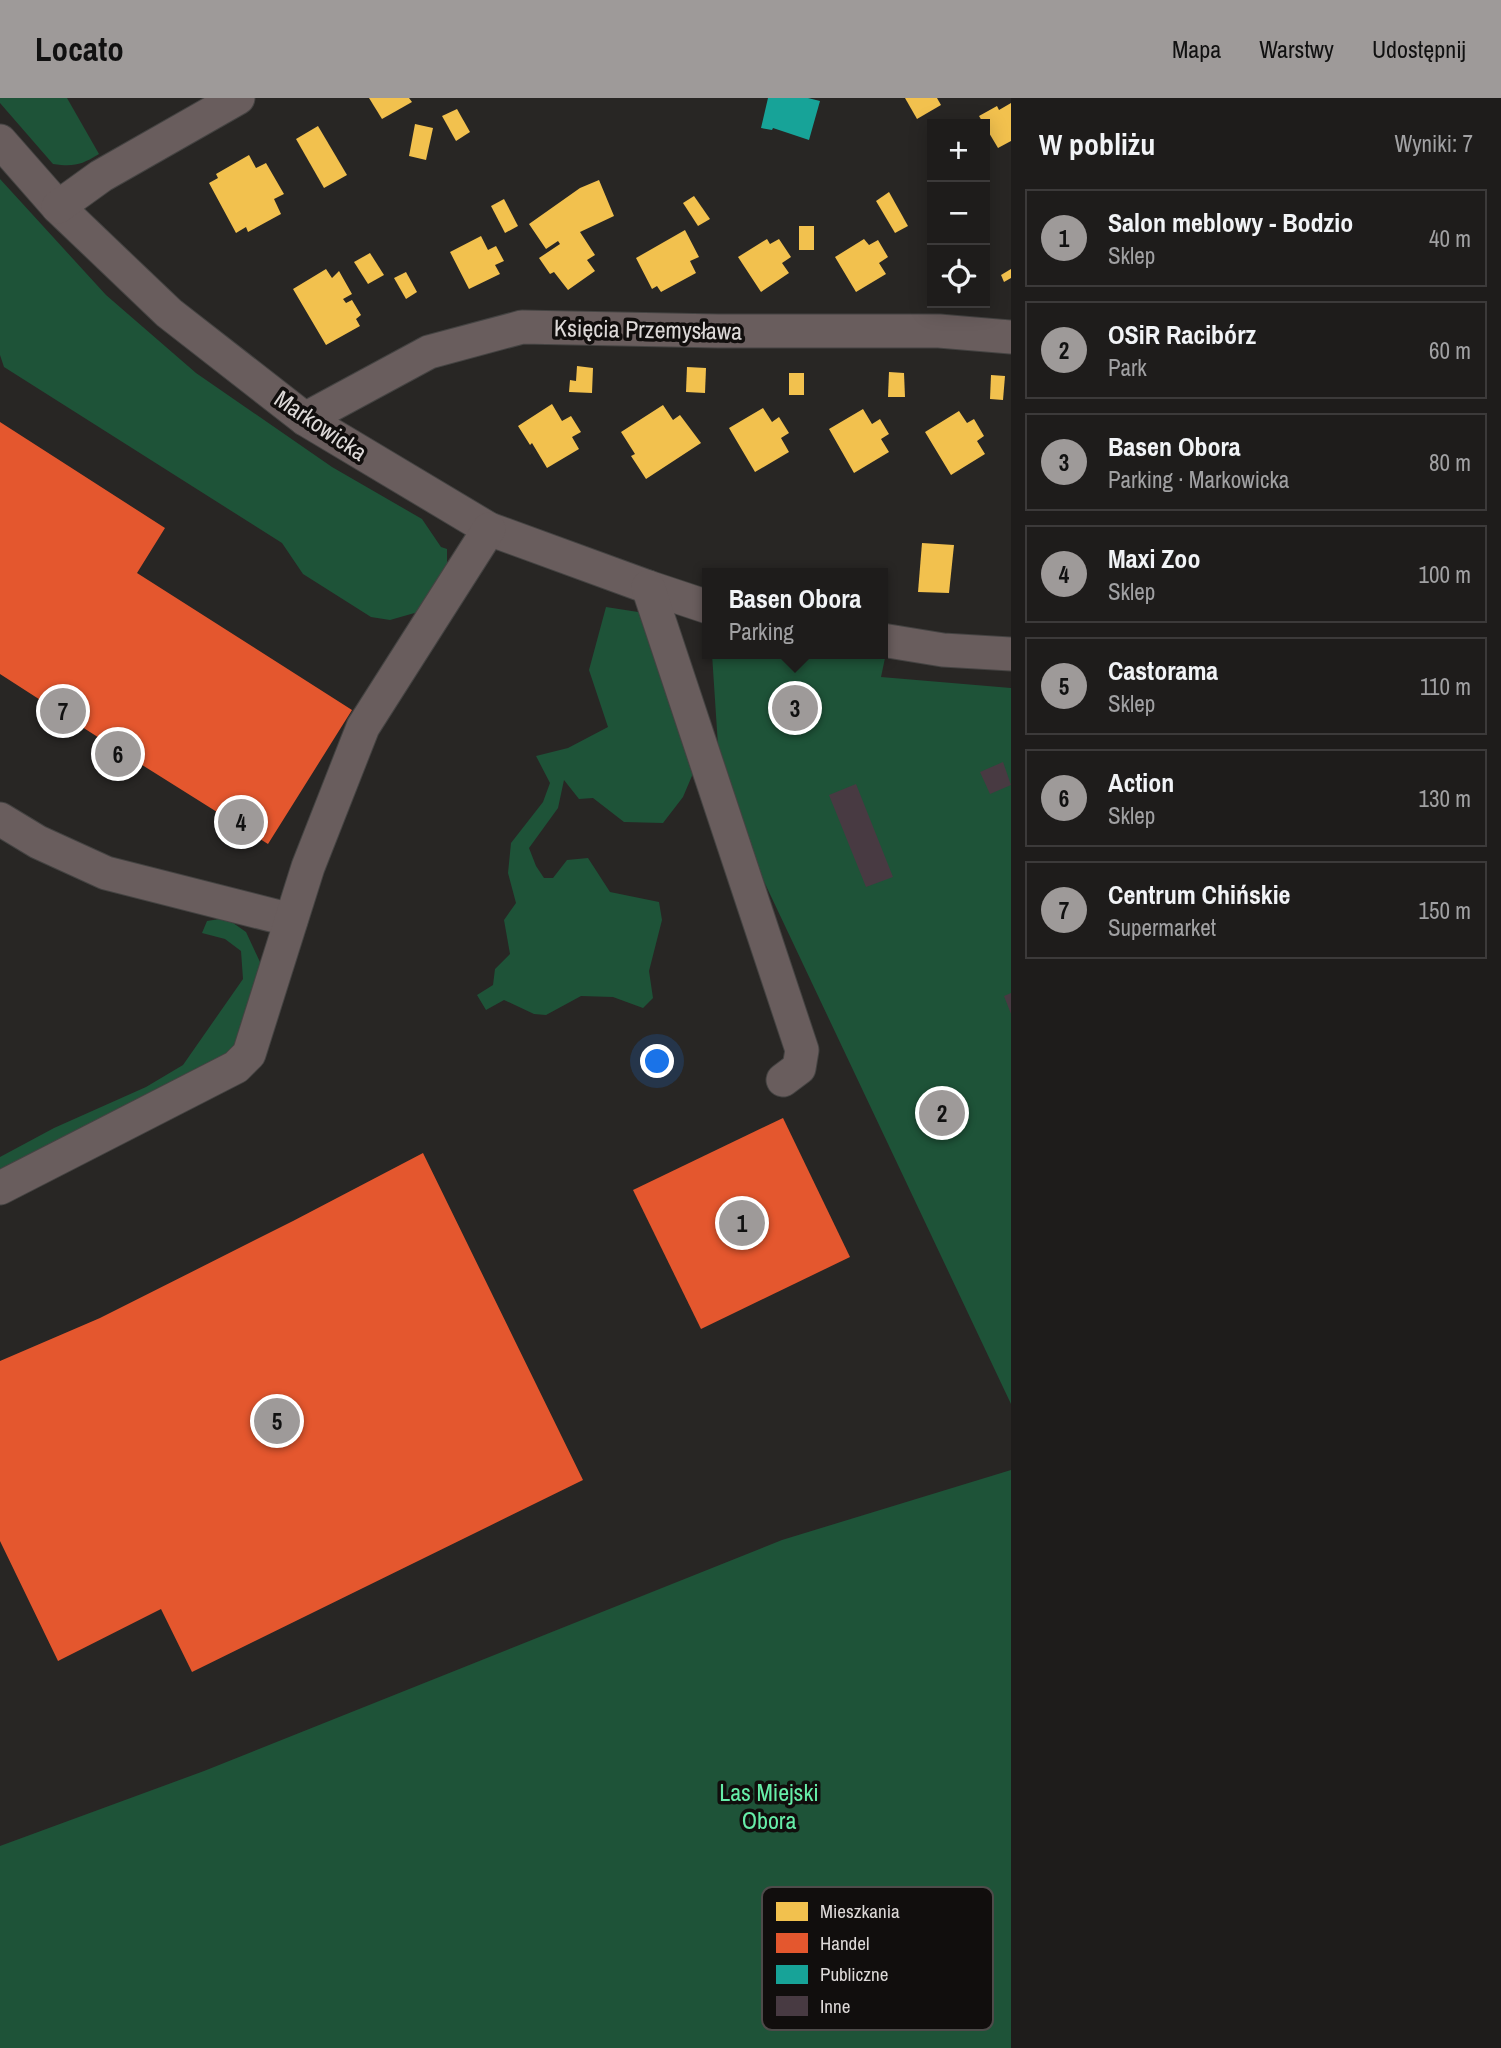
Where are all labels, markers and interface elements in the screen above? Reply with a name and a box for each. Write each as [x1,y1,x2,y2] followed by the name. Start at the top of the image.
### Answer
[35,27,124,71] text: Locato
[1172,33,1221,65] text: Mapa
[1259,33,1334,65] text: Warstwy
[1372,33,1466,65] text: Udostępnij
[927,119,990,308] map controls
[927,119,990,182] button: +
[1039,124,1155,164] text: W pobliżu
[1395,128,1473,159] text: Wyniki: 7
[927,182,990,245] button: −
[1108,205,1353,240] text: Salon meblowy - Bodzio
[1059,223,1069,254] text: 1
[1429,223,1471,254] text: 40 m
[1108,240,1155,271] text: Sklep
[927,245,990,308] button: locate
[554,311,742,347] street label: Księcia Przemysława
[1108,317,1256,352] text: OSiR Racibórz
[1059,335,1069,366] text: 2
[1429,335,1471,366] text: 60 m
[1108,352,1147,383] text: Park
[269,382,374,468] street label: Markowicka
[1108,429,1241,464] text: Basen Obora
[1059,447,1069,478] text: 3
[1429,447,1471,478] text: 80 m
[1108,464,1289,495] text: Parking · Markowicka
[1108,541,1200,576] text: Maxi Zoo
[1059,559,1069,590] text: 4
[1419,559,1471,590] text: 100 m
[702,568,888,659] popup
[1108,576,1155,607] text: Sklep
[729,581,861,616] text: Basen Obora
[729,616,794,647] text: Parking
[1108,653,1218,688] text: Castorama
[1059,671,1069,702] text: 5
[1420,671,1471,702] text: 110 m
[772,682,818,734] pin: 3
[40,685,86,737] pin: 7
[1108,688,1155,719] text: Sklep
[95,728,141,780] pin: 6
[1108,765,1174,800] text: Action
[1059,783,1069,814] text: 6
[1419,783,1471,814] text: 130 m
[218,796,264,848] pin: 4
[1108,800,1155,831] text: Sklep
[1108,877,1290,912] text: Centrum Chińskie
[1059,895,1069,926] text: 7
[1419,895,1471,926] text: 150 m
[1108,912,1216,943] text: Supermarket
[640,1044,674,1078] your location
[919,1087,965,1139] pin: 2
[719,1197,765,1249] pin: 1
[254,1395,300,1447] pin: 5
[719,1776,819,1836] park label: Las Miejski Obora
[762,1887,993,2030] legend
[820,1898,900,1924] text: Mieszkania
[820,1930,869,1956] text: Handel
[820,1961,888,1987] text: Publiczne
[820,1993,850,2019] text: Inne

